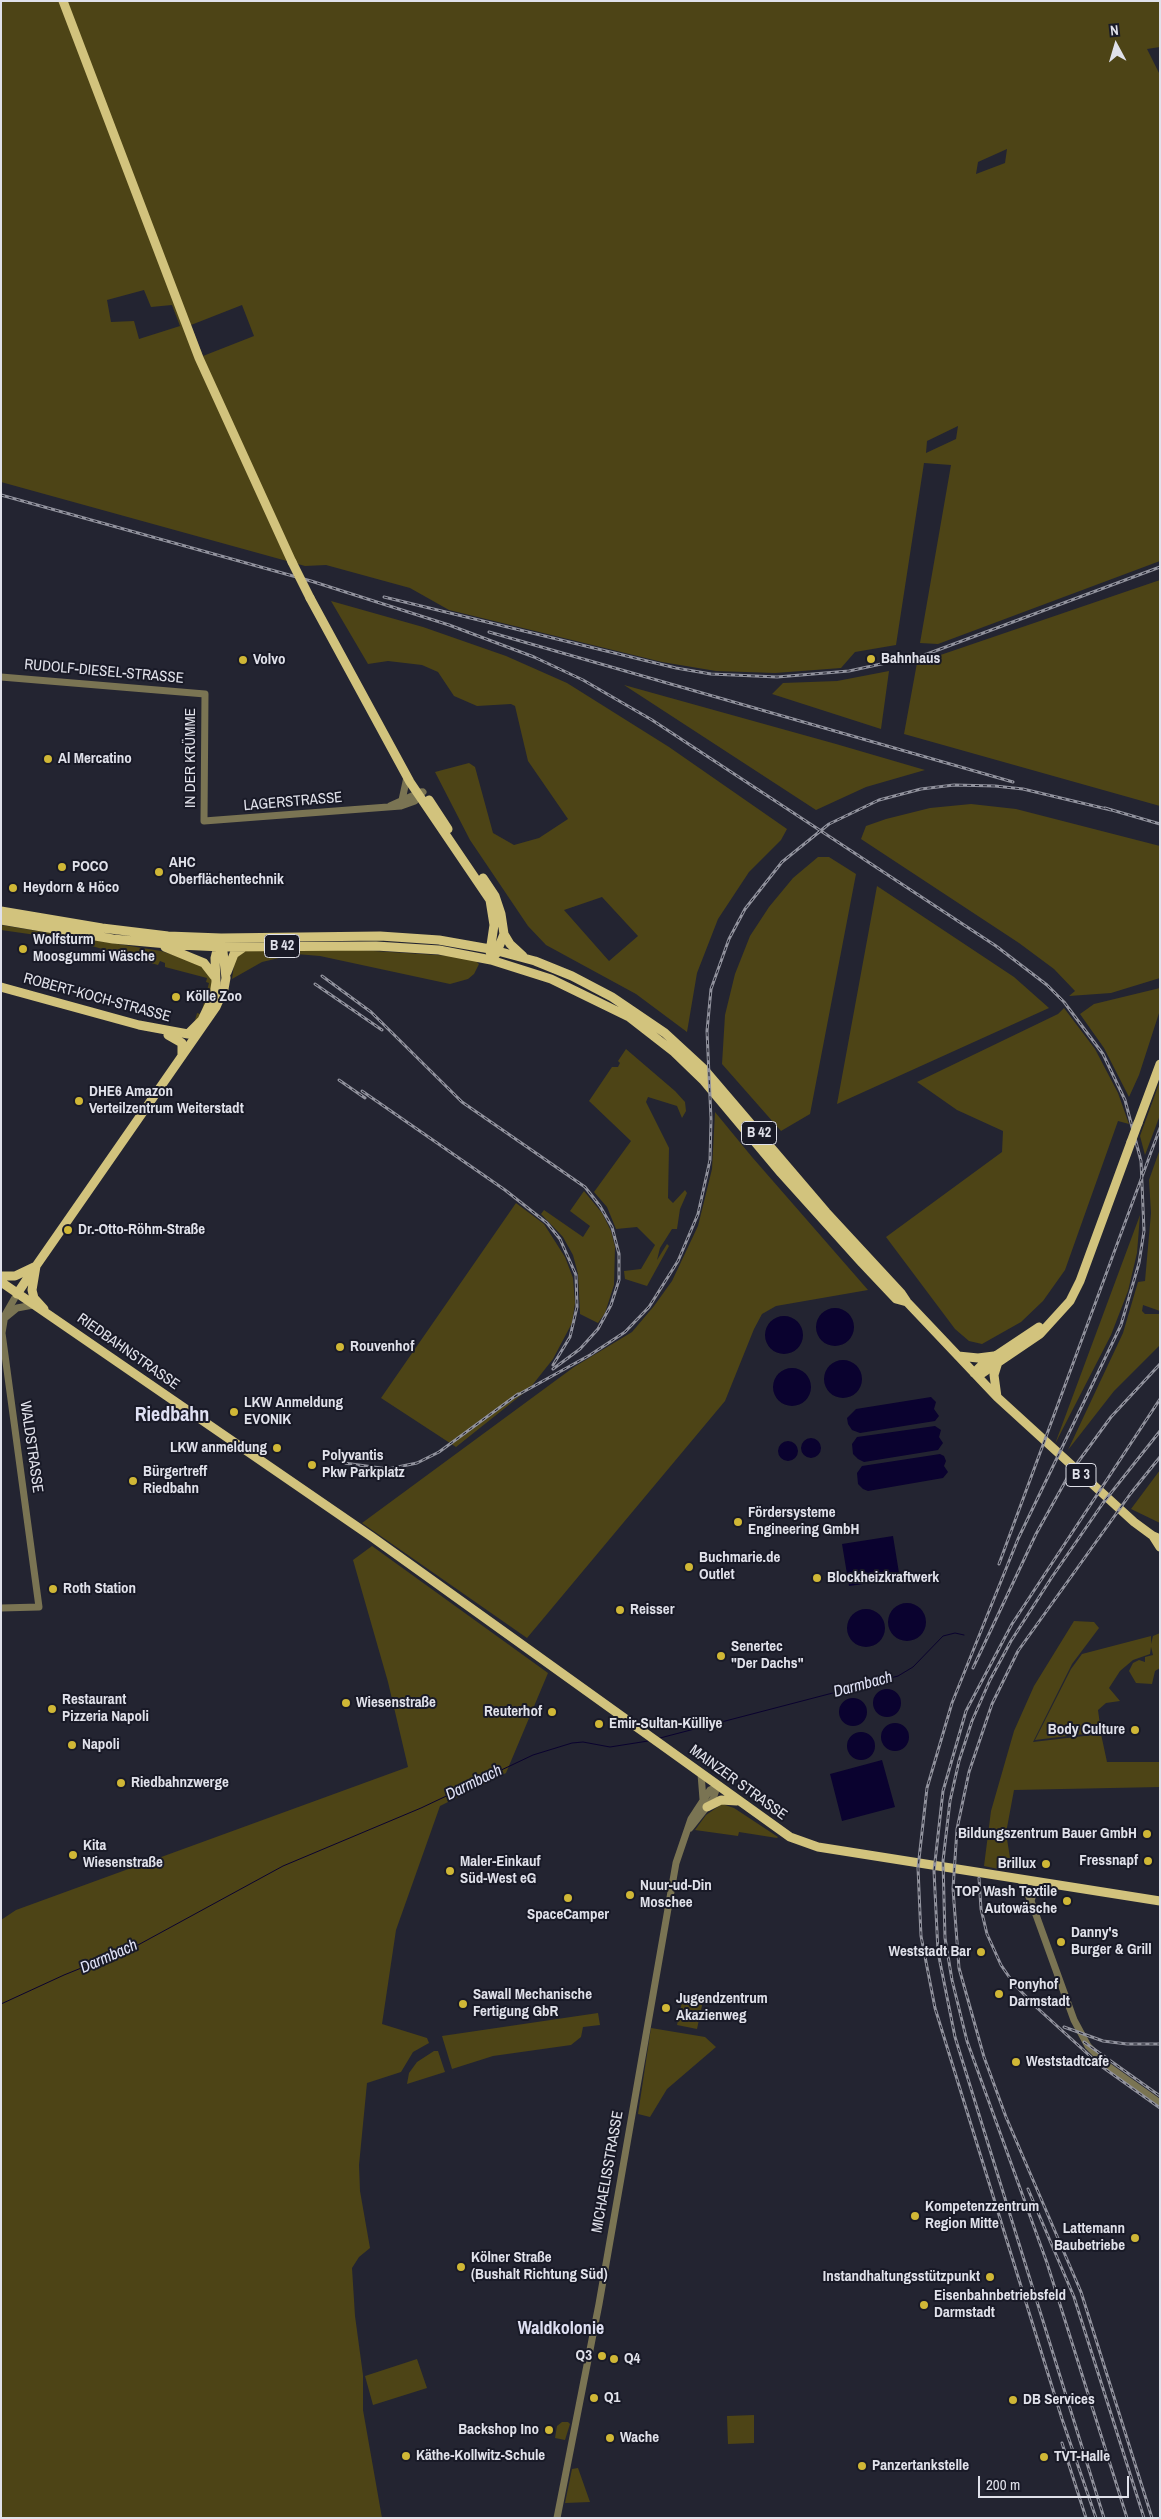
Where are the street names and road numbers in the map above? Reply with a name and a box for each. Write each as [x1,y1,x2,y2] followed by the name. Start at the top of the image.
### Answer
[24,656,184,688] street label: RUDOLF-DIESEL-STRASSE
[182,708,200,808] street label: IN DER KRÜMME
[243,789,343,815] street label: LAGERSTRASSE
[264,934,300,958] road number: B 42
[21,970,173,1026] street label: ROBERT-KOCH-STRASSE
[742,1122,776,1144] road number: B 42
[73,1310,183,1394] street label: RIEDBAHNSTRASSE
[16,1400,46,1494] street label: WALDSTRASSE
[1066,1464,1096,1486] road number: B 3
[686,1742,790,1824] street label: MAINZER STRASSE
[588,2110,628,2234] street label: MICHAELISSTRASSE

